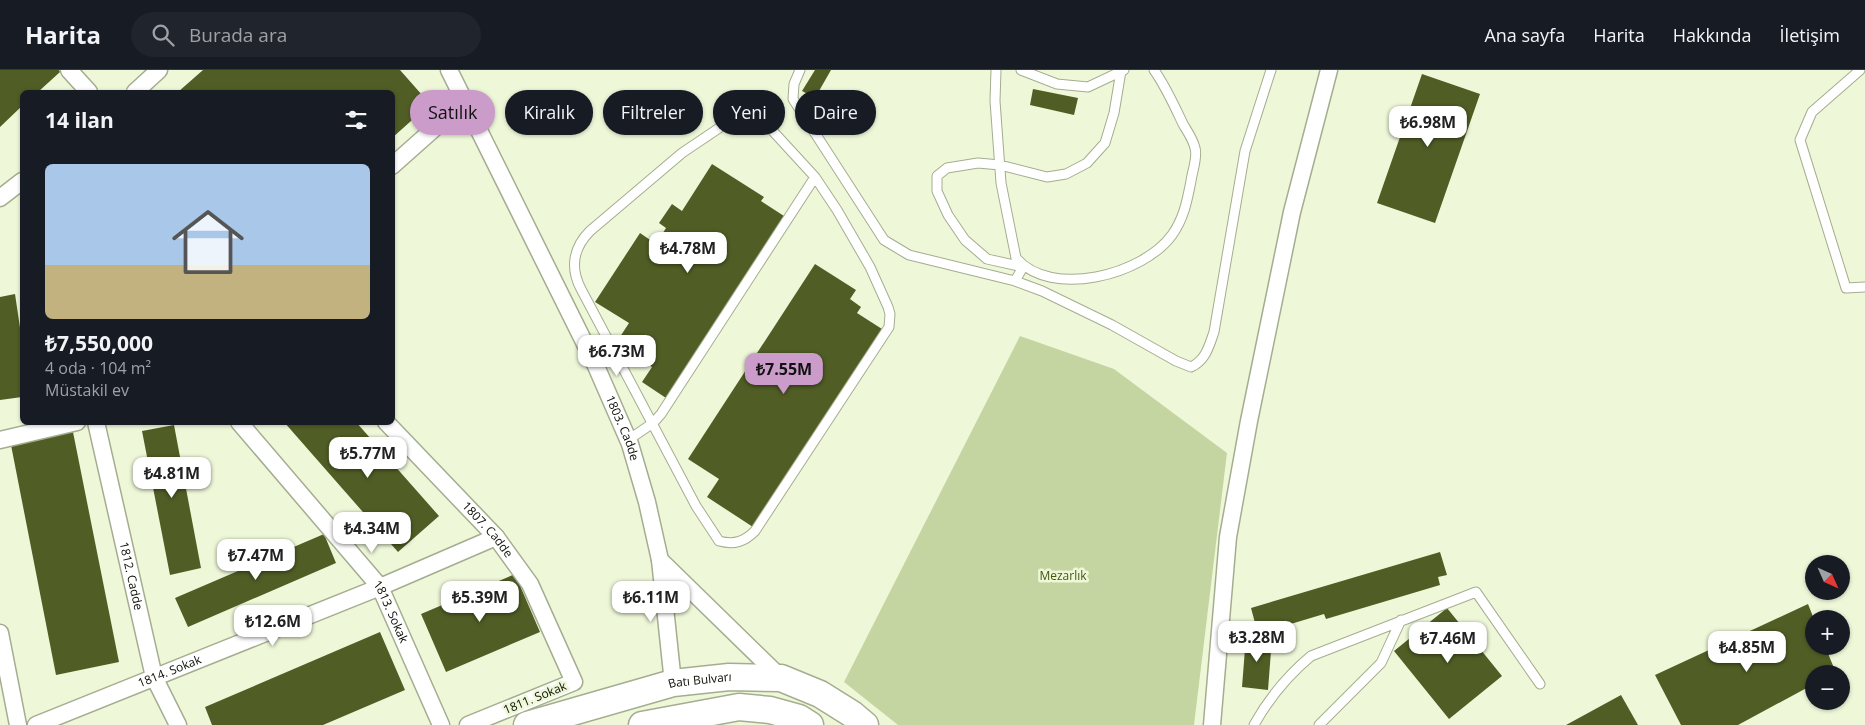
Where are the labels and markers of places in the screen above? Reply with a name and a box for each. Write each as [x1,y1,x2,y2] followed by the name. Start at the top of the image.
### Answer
[1387,106,1469,148] pin: ₺6.98M
[647,232,729,274] pin: ₺4.78M
[576,334,658,377] pin: ₺6.73M
[743,352,825,395] pin: ₺7.55M
[327,436,409,479] pin: ₺5.77M
[131,456,213,499] pin: ₺4.81M
[331,512,413,554] pin: ₺4.34M
[215,538,297,581] pin: ₺7.47M
[439,580,521,623] pin: ₺5.39M
[610,580,692,623] pin: ₺6.11M
[232,604,314,647] pin: ₺12.6M
[1216,620,1298,663] pin: ₺3.28M
[1407,622,1489,664] pin: ₺7.46M
[1706,630,1788,673] pin: ₺4.85M

